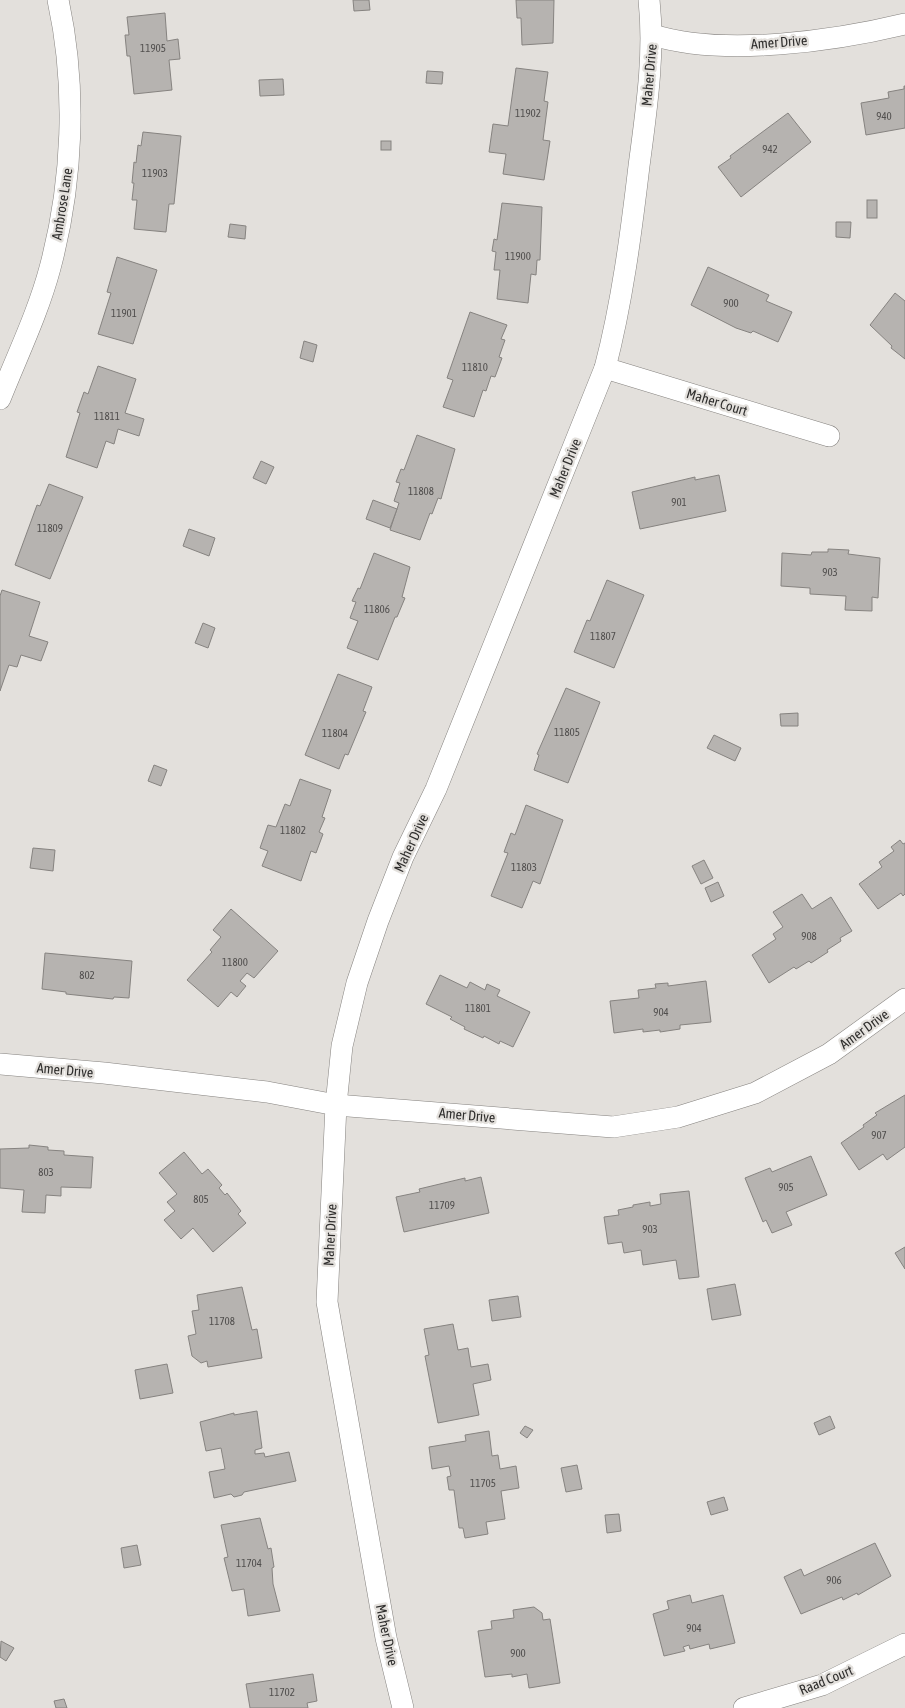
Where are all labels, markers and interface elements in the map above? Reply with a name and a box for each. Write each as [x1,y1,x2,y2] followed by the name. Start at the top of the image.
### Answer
[750,32,808,52] street label: Amer Drive
[140,42,166,54] house number: 11905
[638,43,660,107] street label: Maher Drive
[515,107,541,119] house number: 11902
[876,110,892,122] house number: 940
[762,143,778,155] house number: 942
[48,167,76,241] street label: Ambrose Lane
[142,167,168,179] house number: 11903
[505,250,531,262] house number: 11900
[723,297,739,309] house number: 900
[111,307,137,319] house number: 11901
[462,361,488,373] house number: 11810
[685,385,749,419] street label: Maher Court
[94,410,120,422] house number: 11811
[546,436,584,500] street label: Maher Drive
[408,485,434,497] house number: 11808
[671,496,687,508] house number: 901
[37,522,63,534] house number: 11809
[822,566,838,578] house number: 903
[364,603,390,615] house number: 11806
[590,630,616,642] house number: 11807
[554,726,580,738] house number: 11805
[322,727,348,739] house number: 11804
[391,811,431,875] street label: Maher Drive
[280,824,306,836] house number: 11802
[511,861,537,873] house number: 11803
[801,930,817,942] house number: 908
[222,956,248,968] house number: 11800
[79,969,95,981] house number: 802
[465,1002,491,1014] house number: 11801
[653,1006,669,1018] house number: 904
[836,1006,892,1052] street label: Amer Drive
[36,1060,94,1080] street label: Amer Drive
[438,1105,496,1125] street label: Amer Drive
[871,1129,887,1141] house number: 907
[38,1166,54,1178] house number: 803
[778,1181,794,1193] house number: 905
[193,1193,209,1205] house number: 805
[429,1199,455,1211] house number: 11709
[320,1203,340,1267] street label: Maher Drive
[642,1223,658,1235] house number: 903
[209,1315,235,1327] house number: 11708
[470,1477,496,1489] house number: 11705
[236,1557,262,1569] house number: 11704
[826,1574,842,1586] house number: 906
[373,1603,401,1667] street label: Maher Drive
[686,1622,702,1634] house number: 904
[510,1647,526,1659] house number: 900
[797,1662,855,1698] street label: Raad Court
[269,1686,295,1698] house number: 11702

